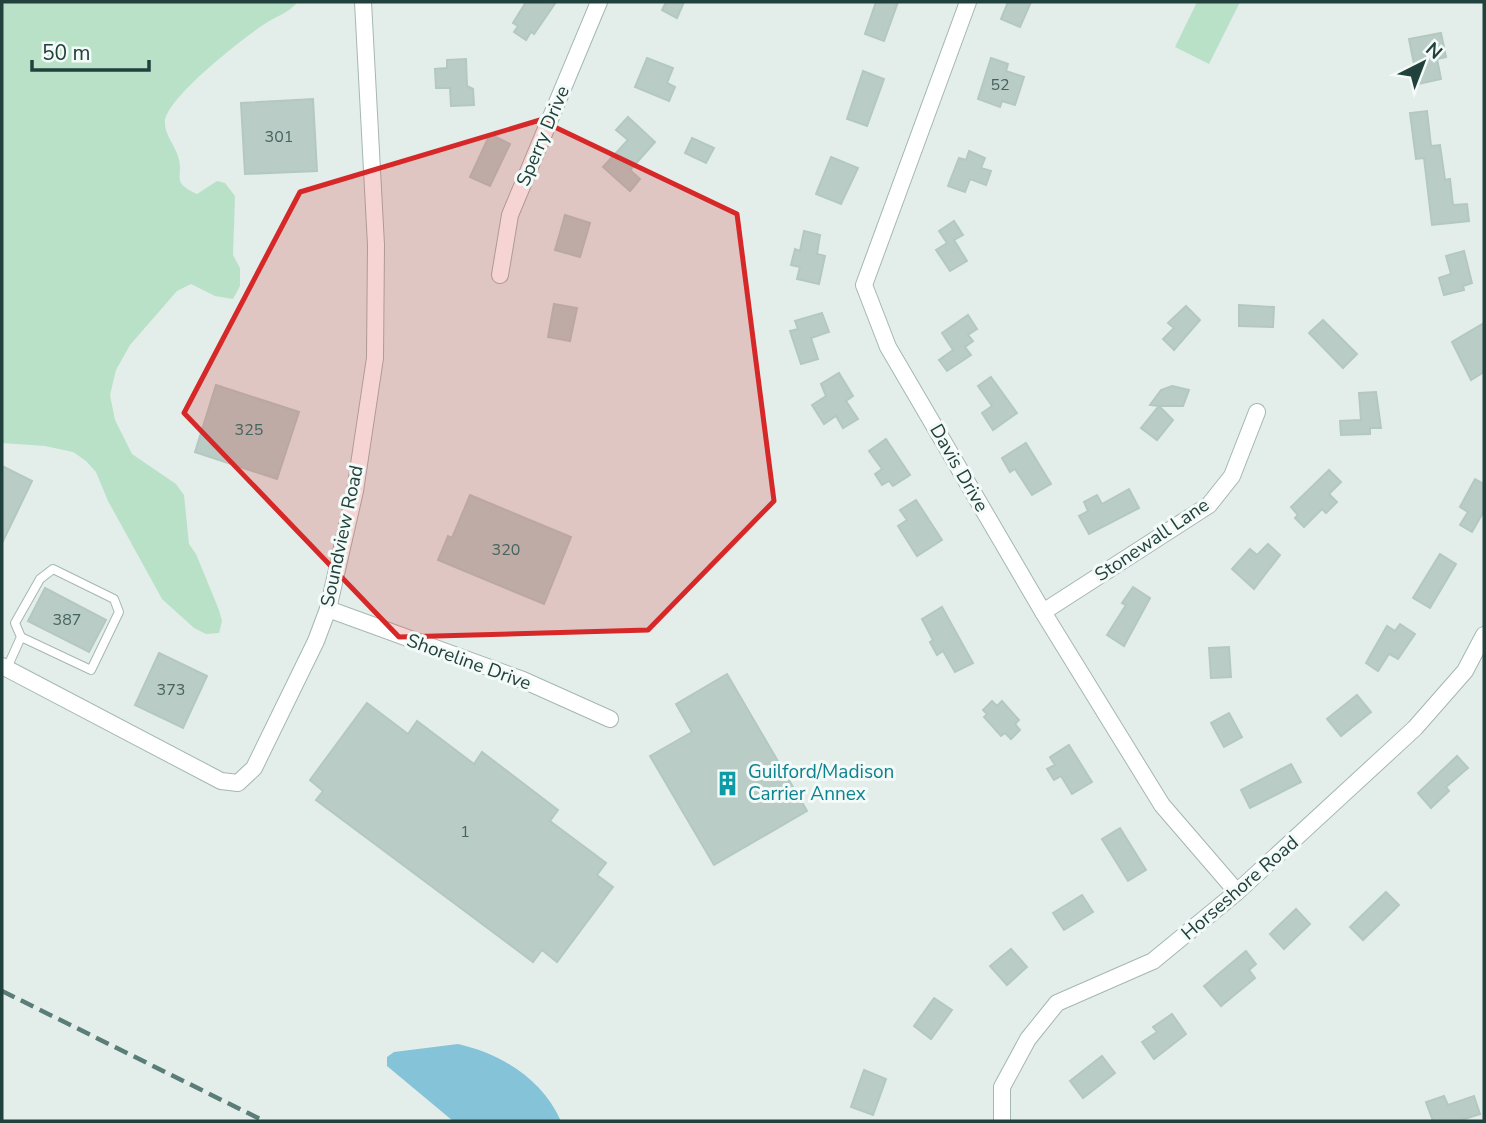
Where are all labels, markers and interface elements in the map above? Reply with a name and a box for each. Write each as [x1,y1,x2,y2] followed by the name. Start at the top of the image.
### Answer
[32,28,149,72] scale bar
[1388,28,1458,98] north arrow
[1420,37,1448,66] text: N
[42,39,91,67] text: 50 m
[990,74,1010,96] house number: 52
[510,82,576,190] street label: Sperry Drive
[265,126,293,148] house number: 301
[235,419,263,441] house number: 325
[923,419,995,517] street label: Davis Drive
[314,463,370,609] street label: Soundview Road
[1090,492,1214,588] street label: Stonewall Lane
[492,539,520,561] house number: 320
[53,609,81,631] house number: 387
[403,627,535,697] street label: Shoreline Drive
[157,679,185,701] house number: 373
[748,759,894,807] place label: Guilford/Madison Carrier Annex
[714,769,742,797] building icon: Guilford/Madison Carrier Annex
[460,821,470,843] house number: 1
[1176,830,1304,946] street label: Horseshore Road

